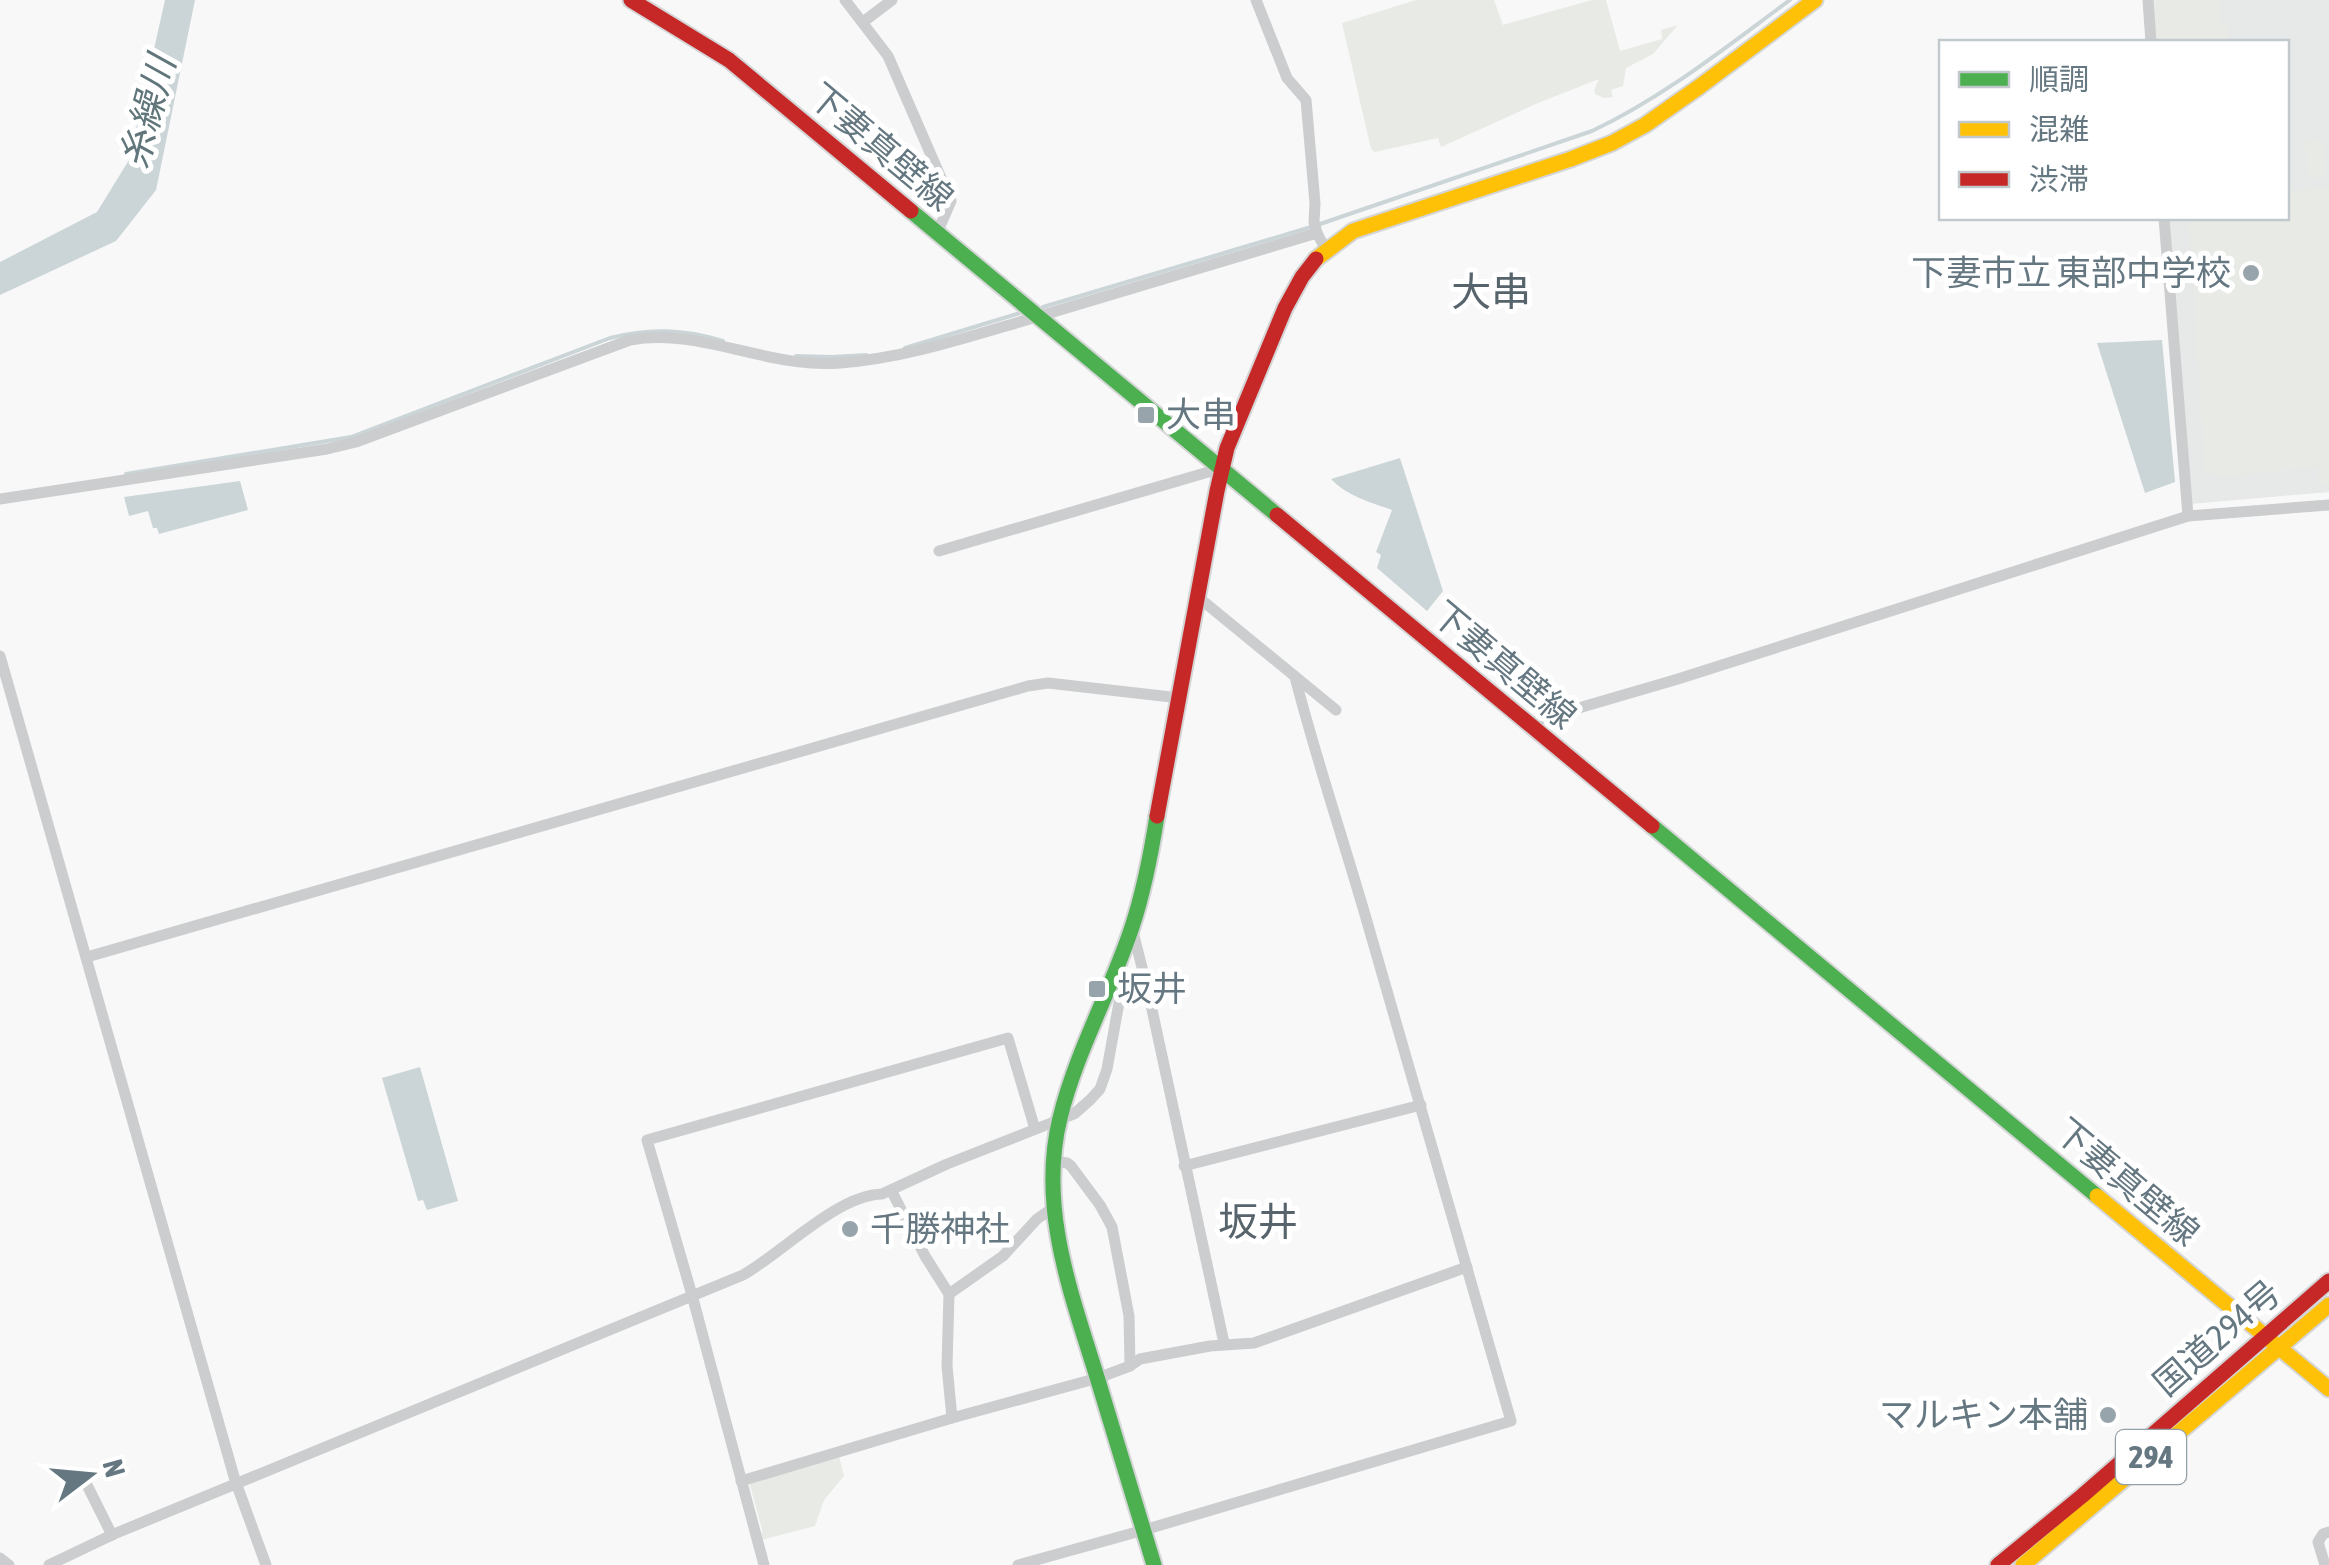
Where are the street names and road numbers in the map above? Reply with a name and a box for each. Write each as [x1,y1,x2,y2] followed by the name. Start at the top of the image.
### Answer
[802,75,962,218] street label: 下妻真壁線
[1425,593,1585,736] street label: 下妻真壁線
[2048,1110,2208,1253] street label: 下妻真壁線
[2145,1272,2288,1403] street label: 国道294号
[2116,1430,2186,1484] road number: 294

